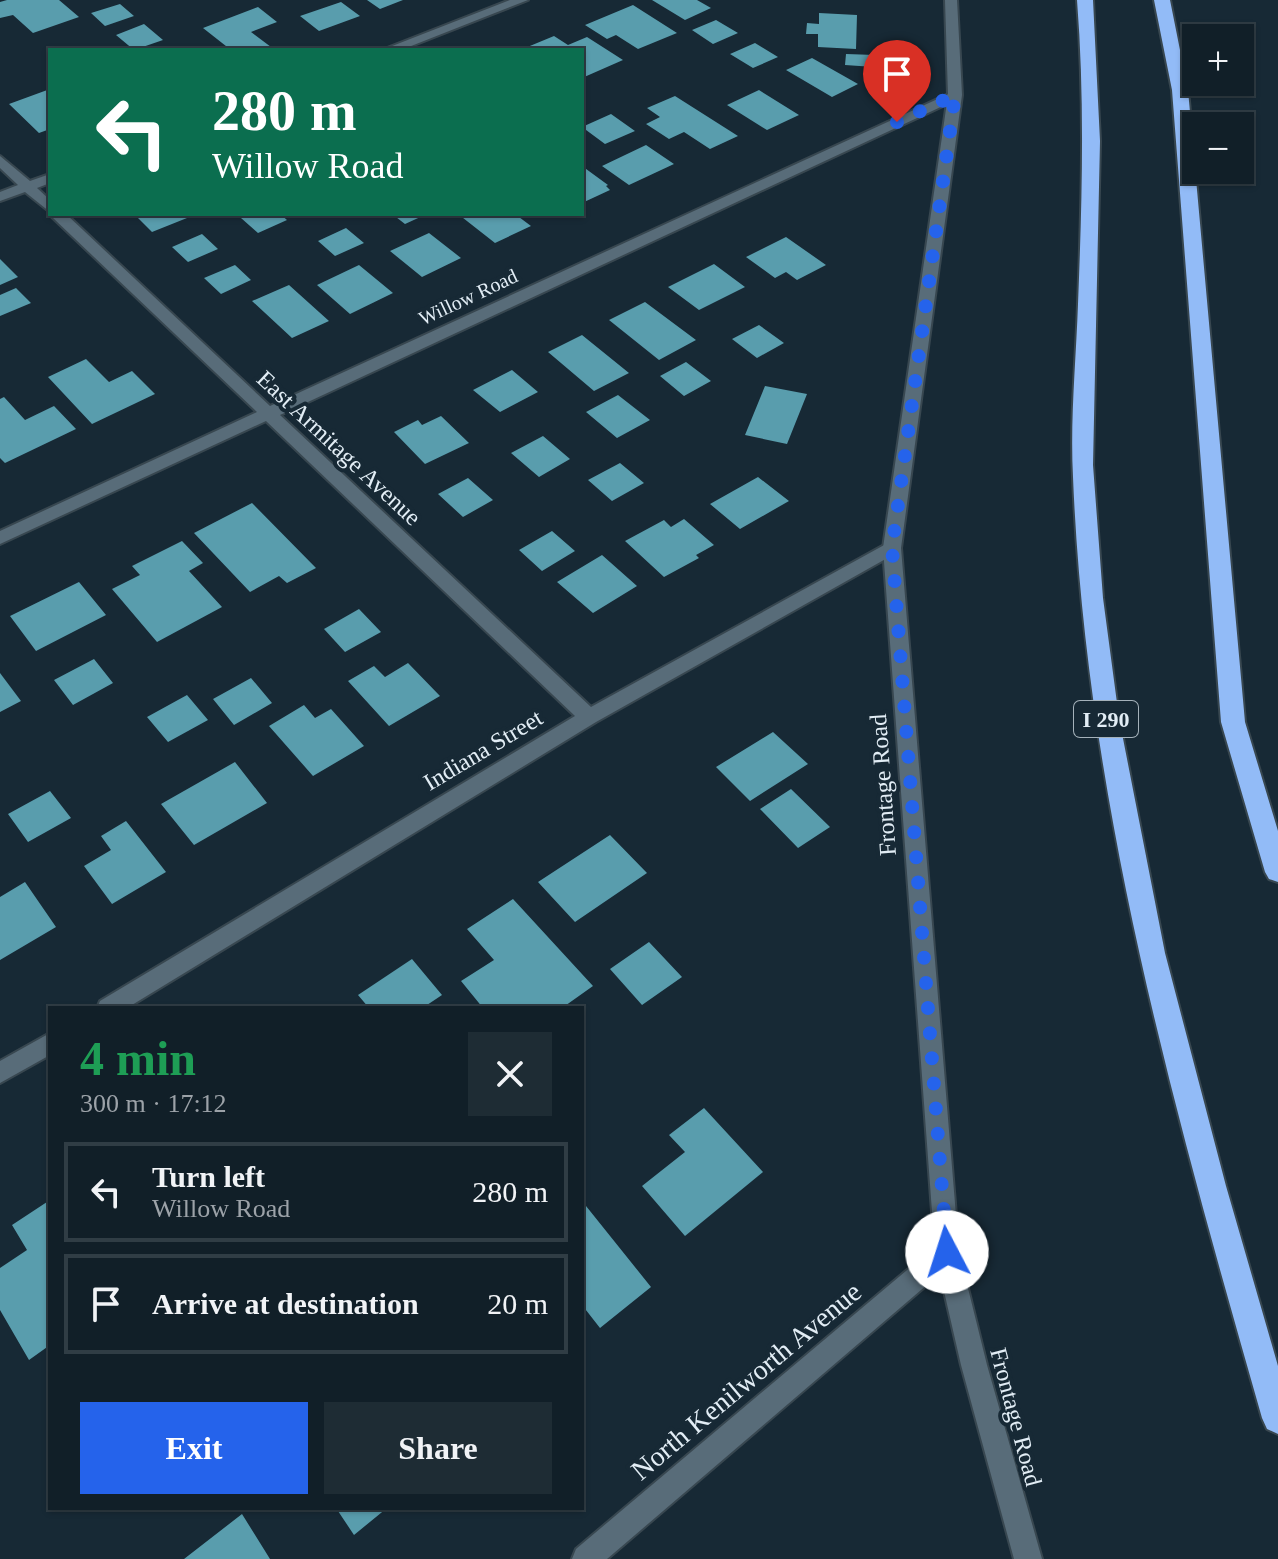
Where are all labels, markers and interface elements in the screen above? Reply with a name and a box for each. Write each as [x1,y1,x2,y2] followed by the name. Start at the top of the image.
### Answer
[1182,24,1254,184] map controls
[1182,24,1254,96] button: +
[863,40,931,122] pin
[875,52,919,96] icon: arrive
[80,80,184,184] icon: left
[212,80,357,142] text: 280 m
[1182,112,1254,184] button: −
[212,146,404,186] text: Willow Road
[415,265,521,329] street label: Willow Road
[252,365,426,531] street label: East Armitage Avenue
[1074,701,1138,737] road number: I 290
[419,704,547,796] street label: Indiana Street
[865,713,901,857] street label: Frontage Road
[80,1032,196,1085] text: 4 min
[468,1032,552,1116] button: close
[80,1089,227,1118] text: 300 m · 17:12
[152,1160,265,1193] text: Turn left
[84,1170,128,1214] icon: left
[472,1175,548,1208] text: 280 m
[152,1194,290,1223] text: Willow Road
[905,1210,989,1294] position arrow
[625,1276,867,1486] street label: North Kenilworth Avenue
[84,1282,128,1326] icon: arrive
[152,1287,419,1320] text: Arrive at destination
[487,1287,548,1320] text: 20 m
[985,1345,1047,1489] street label: Frontage Road
[80,1402,308,1494] button: Exit
[324,1402,552,1494] button: Share

